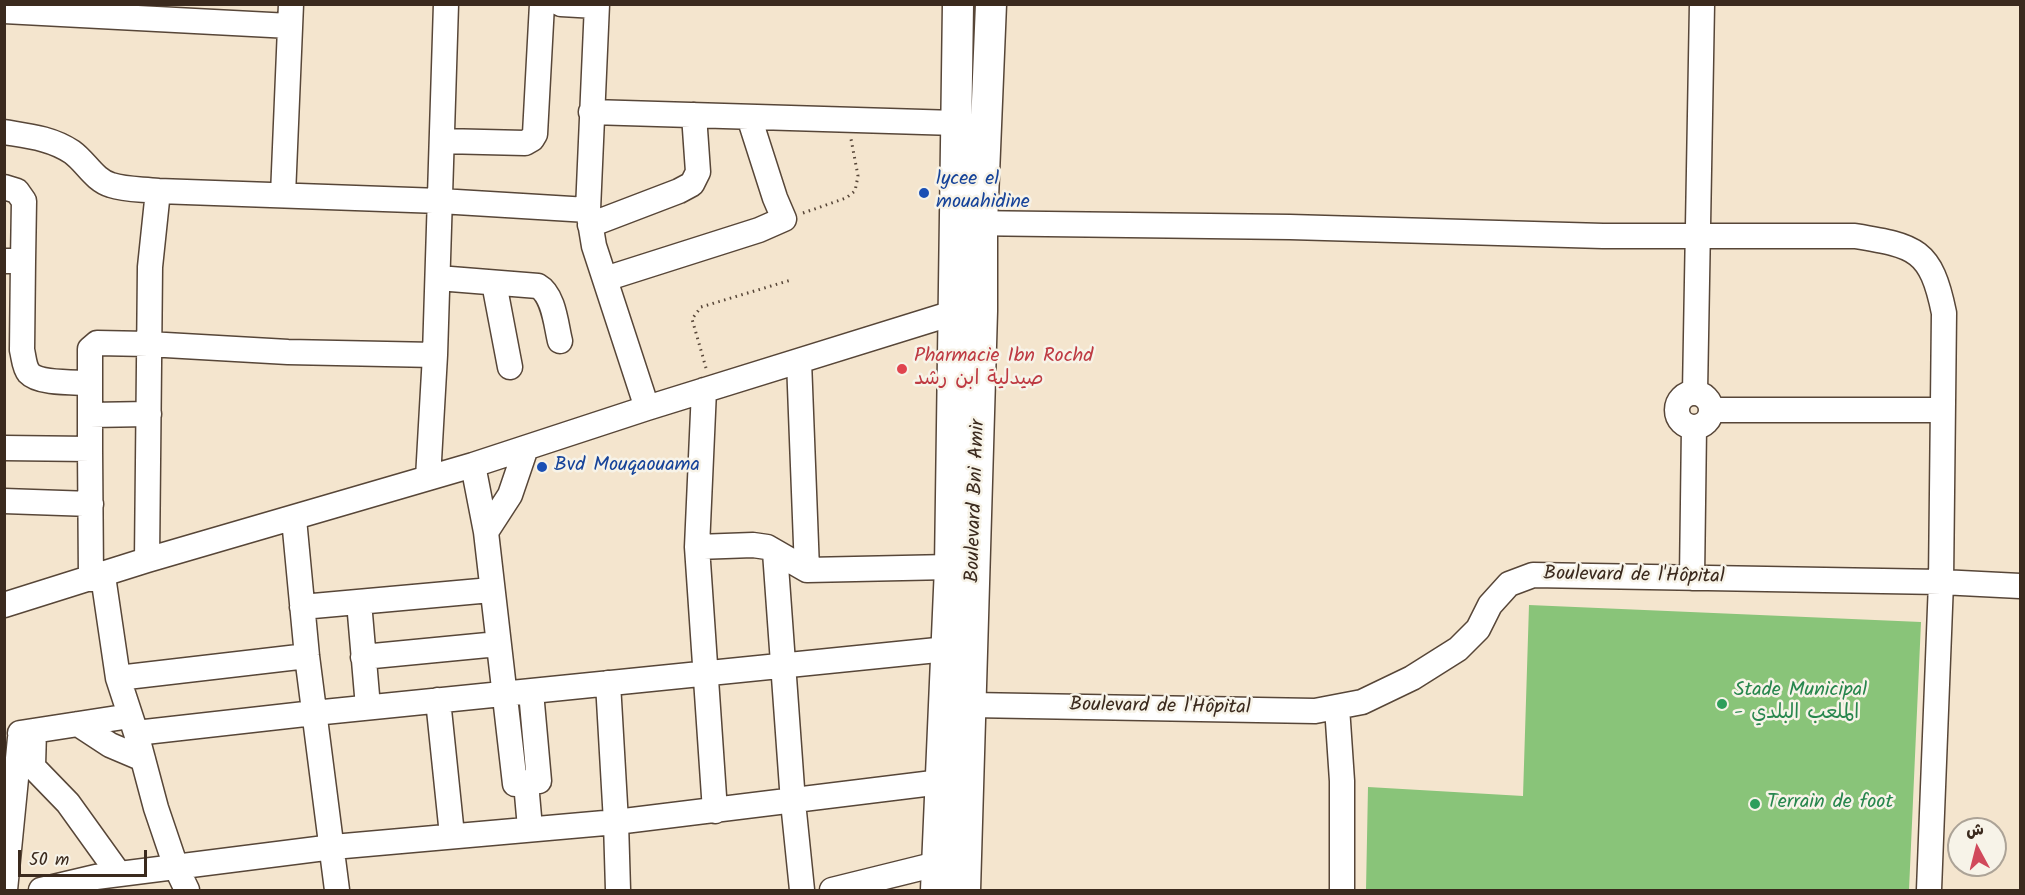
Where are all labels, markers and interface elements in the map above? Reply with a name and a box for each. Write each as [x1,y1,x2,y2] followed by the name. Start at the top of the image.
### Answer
[936,169,1030,216] place label: lycee el mouahidine
[917,186,931,200] marker: lycee el mouahidine
[914,346,1093,393] place label: Pharmacie Ibn Rochd صيدلية ابن رشد
[895,362,909,376] marker: Pharmacie Ibn Rochd صيدلية ابن رشد
[962,419,992,583] street label: Boulevard Bni Amir
[554,455,700,479] place label: Bvd Mouqaouama
[535,460,549,474] marker: Bvd Mouqaouama
[1543,563,1725,591] street label: Boulevard de l'Hôpital
[1734,680,1867,727] place label: Stade Municipal - الملعب البلدي
[1069,694,1251,722] street label: Boulevard de l'Hôpital
[1715,697,1729,711] marker: Stade Municipal - الملعب البلدي
[1767,792,1893,816] place label: Terrain de foot
[1748,797,1762,811] marker: Terrain de foot
[1947,817,2007,877] north arrow
[1965,817,1985,844] text: ش
[21,838,150,876] scale bar
[29,846,69,875] text: 50 m

